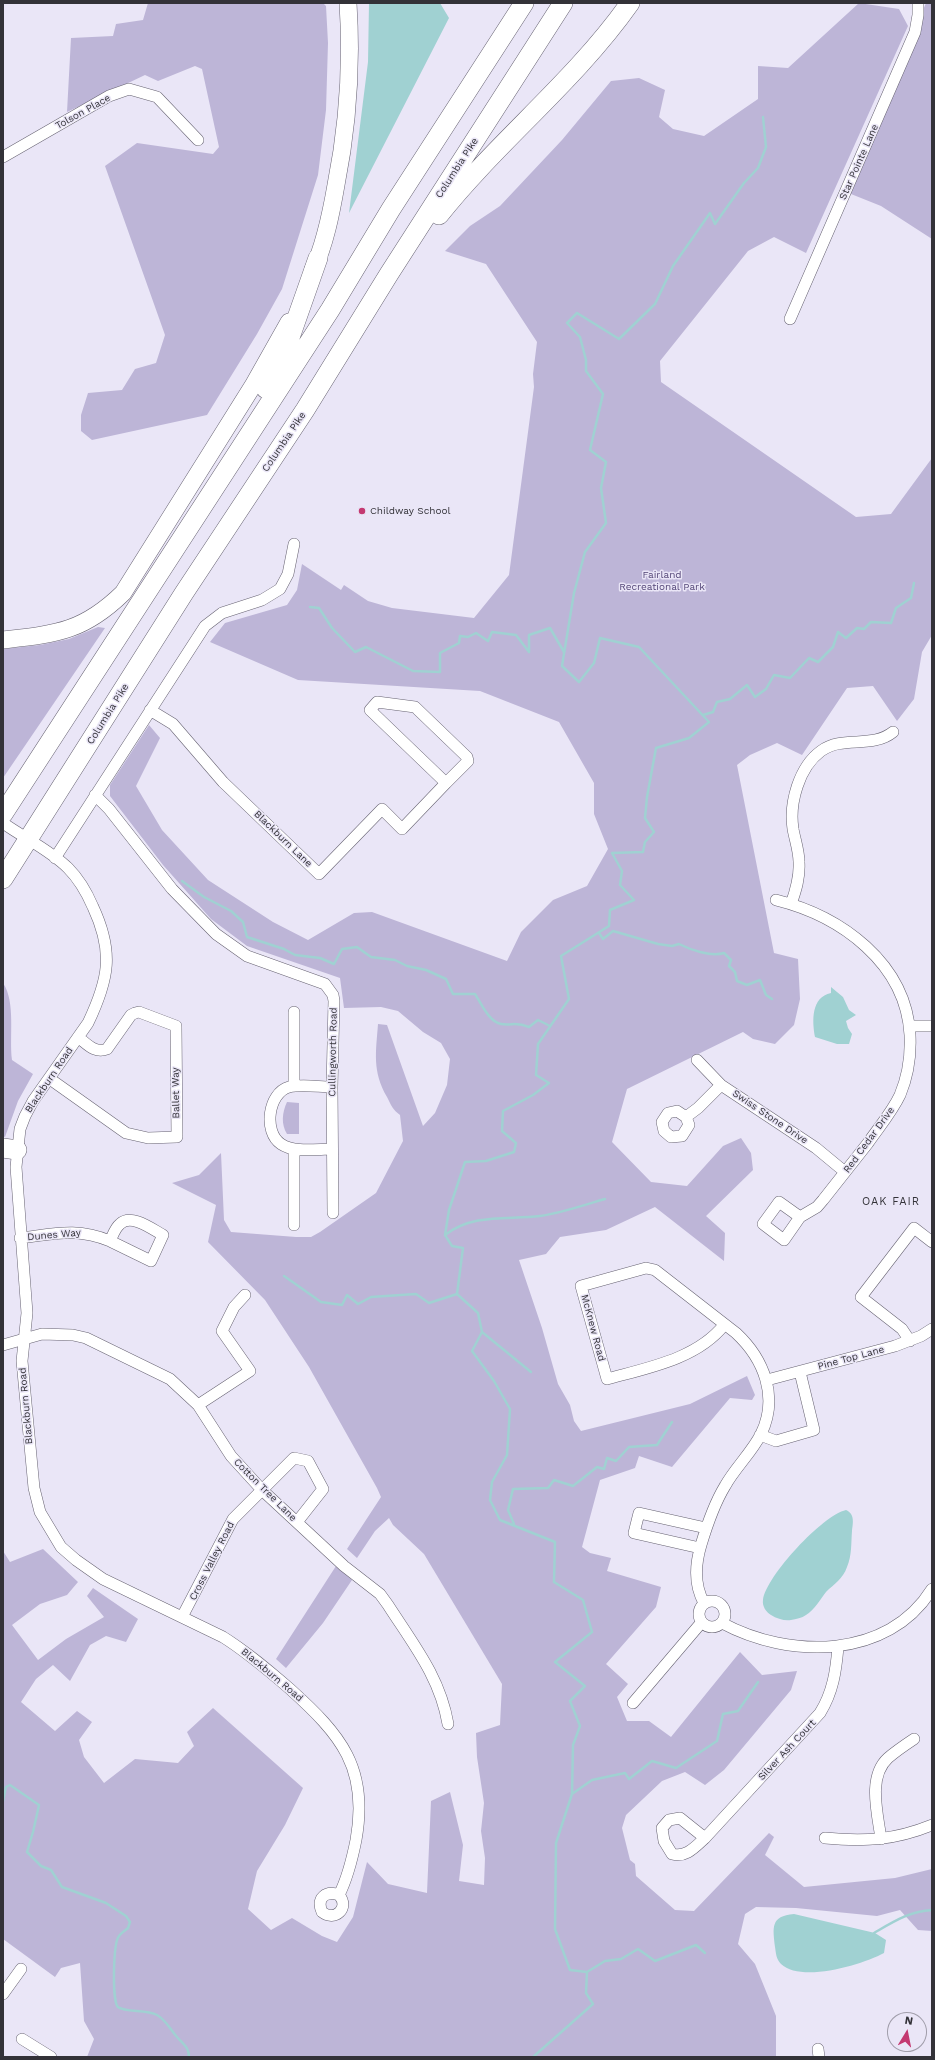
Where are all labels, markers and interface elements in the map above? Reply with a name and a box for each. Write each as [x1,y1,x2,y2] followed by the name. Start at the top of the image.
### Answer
[53,92,113,132] street label: Tolson Place
[837,122,881,202] street label: Star Pointe Lane
[433,136,481,200] street label: Columbia Pike
[260,410,308,474] street label: Columbia Pike
[370,505,450,517] place label: Childway School
[357,506,367,516] marker: Childway School
[619,569,705,592] park label: Fairland Recreational Park
[84,681,132,747] street label: Columbia Pike
[251,808,315,870] street label: Blackburn Lane
[326,1007,340,1097] street label: Cullingworth Road
[22,1045,76,1115] street label: Blackburn Road
[170,1067,182,1119] street label: Ballet Way
[730,1087,810,1147] street label: Swiss Stone Drive
[841,1105,897,1175] street label: Red Cedar Drive
[862,1195,920,1209] district label: OAK FAIR
[27,1227,81,1243] street label: Dunes Way
[578,1293,608,1363] street label: McKnew Road
[816,1343,886,1373] street label: Pine Top Lane
[17,1367,35,1445] street label: Blackburn Road
[231,1456,299,1524] street label: Cotton Tree Lane
[187,1520,237,1602] street label: Cross Valley Road
[239,1646,305,1704] street label: Blackburn Road
[756,1717,818,1783] street label: Silver Ash Court
[887,2012,927,2052] north arrow
[904,2014,914,2028] text: N

